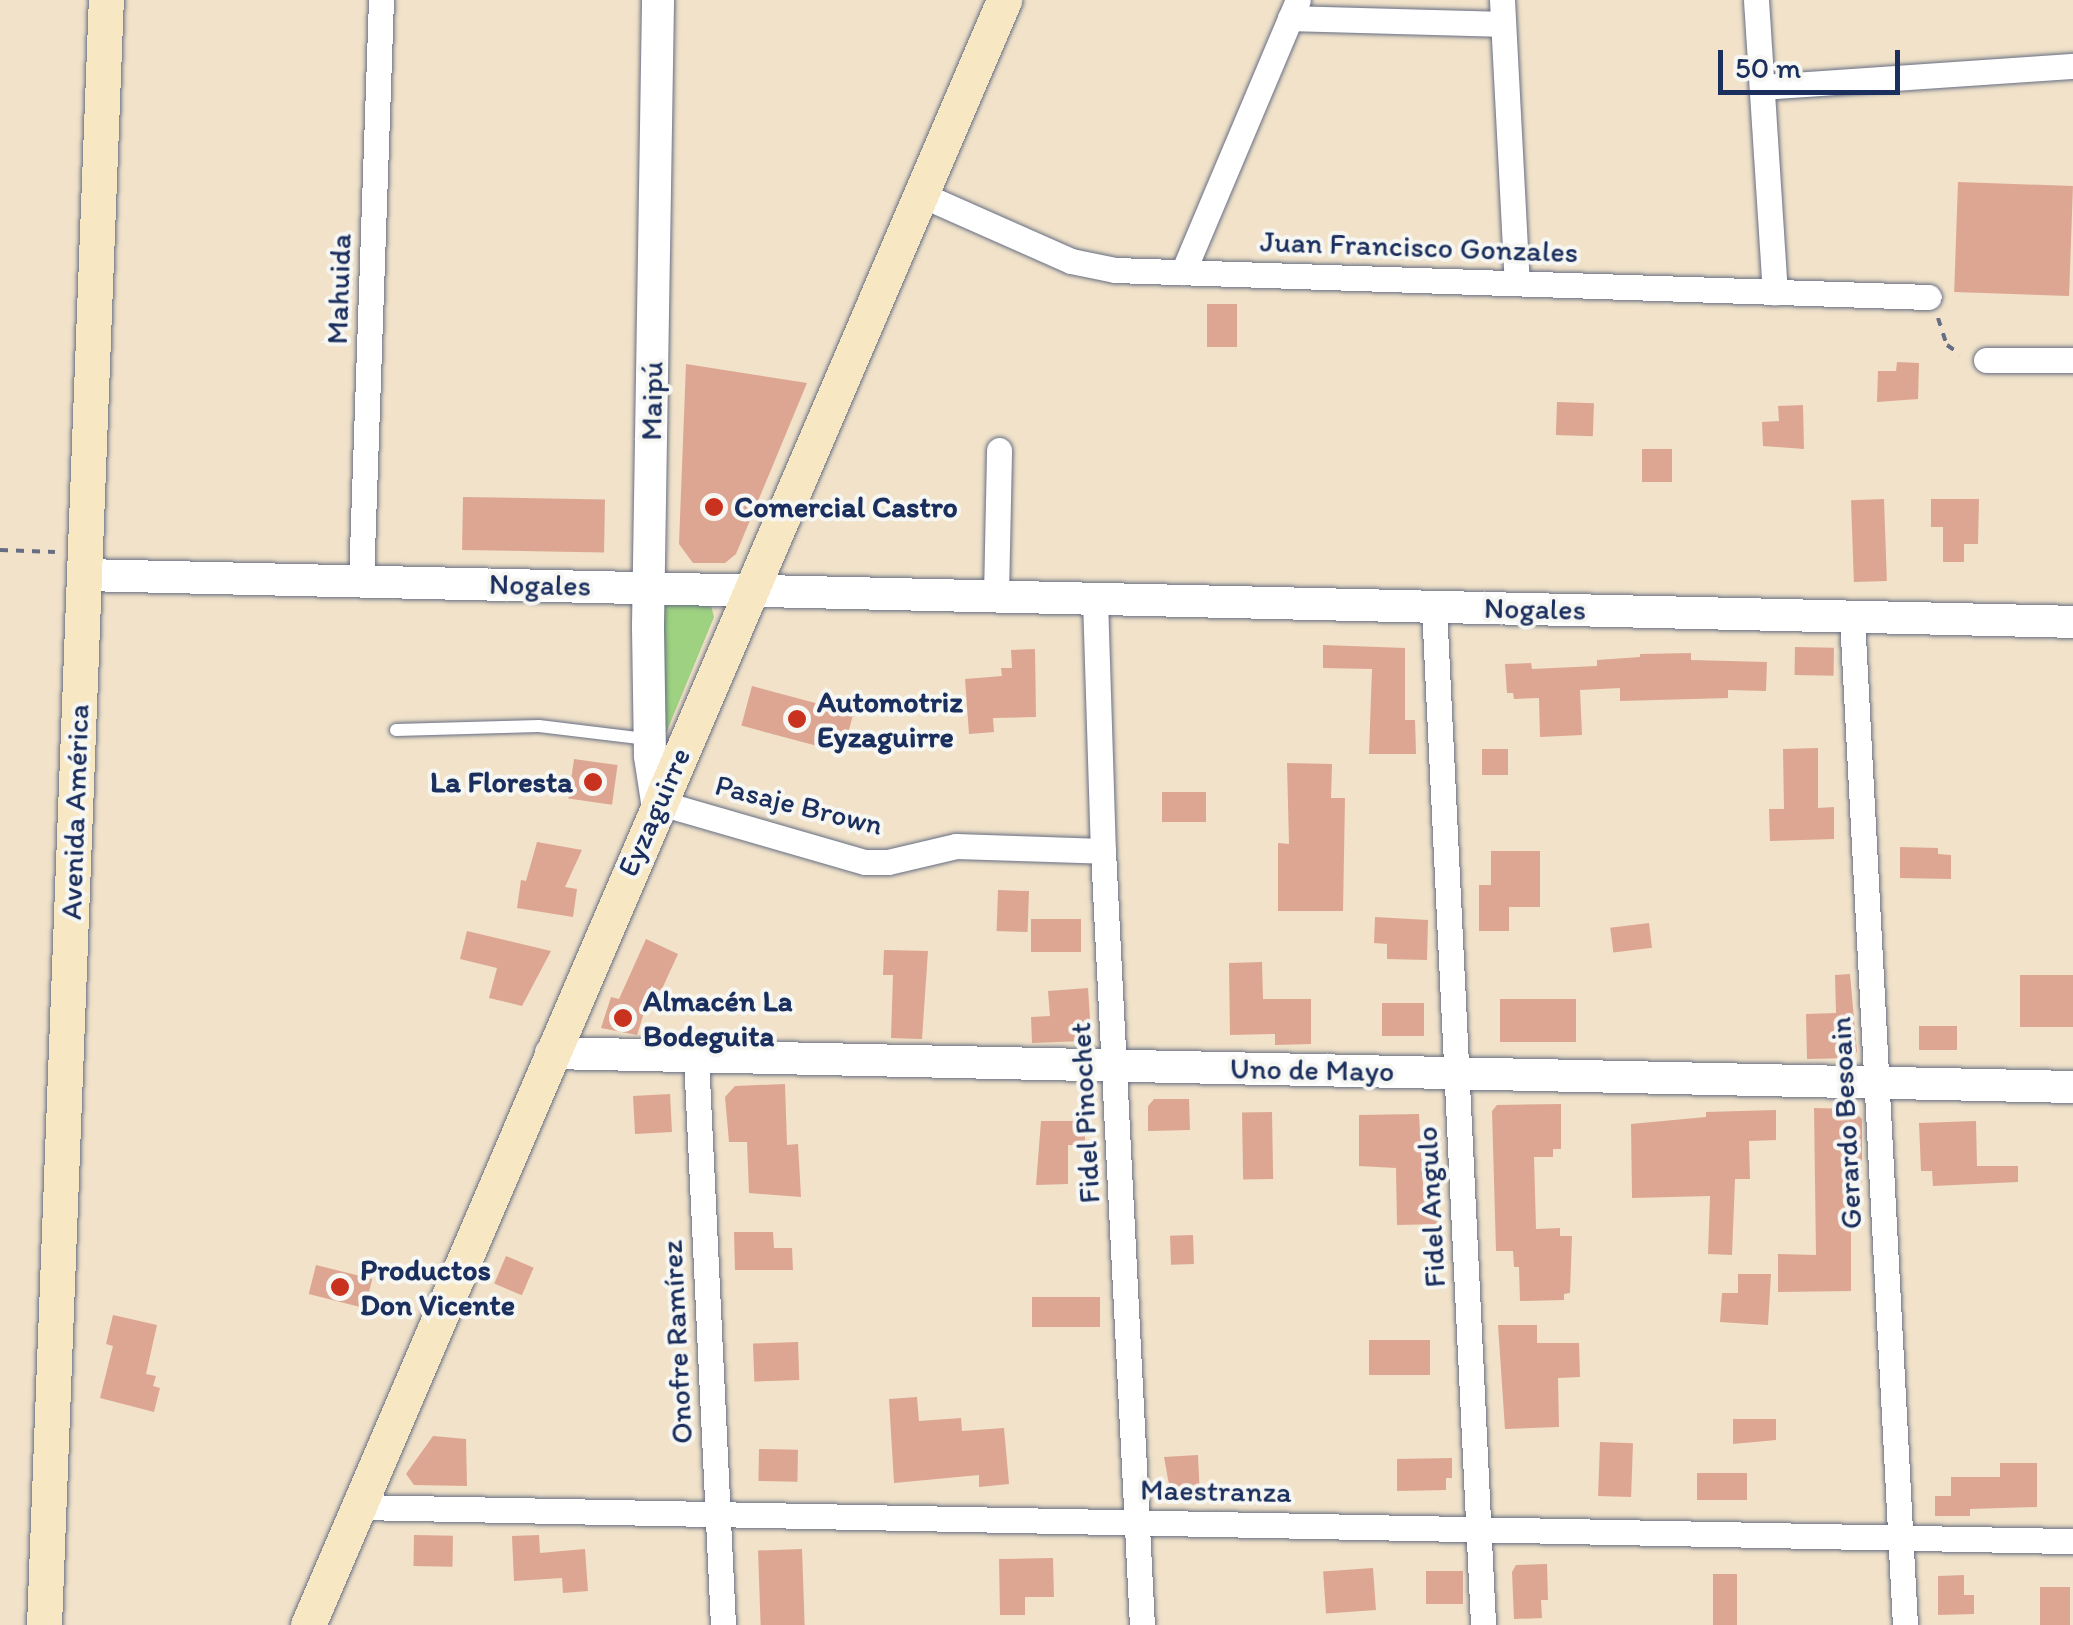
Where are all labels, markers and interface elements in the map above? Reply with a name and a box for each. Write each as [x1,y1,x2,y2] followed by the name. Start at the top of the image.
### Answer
[1723,30,1906,92] scale bar
[1735,49,1801,86] text: 50 m
[1260,223,1578,271] street label: Juan Francisco Gonzales
[319,233,359,345] street label: Mahuida
[633,361,671,441] street label: Maipú
[734,489,959,525] place label: Comercial Castro
[703,496,725,518] marker: Comercial Castro
[489,566,591,604] street label: Nogales
[1484,590,1586,628] street label: Nogales
[817,684,963,754] place label: Automotriz Eyzaguirre
[53,704,97,920] street label: Avenida América
[786,708,808,730] marker: Automotriz Eyzaguirre
[610,742,698,882] street label: Eyzaguirre
[430,764,573,800] place label: La Floresta
[711,767,887,843] street label: Pasaje Brown
[582,771,604,793] marker: La Floresta
[643,983,793,1054] place label: Almacén La Bodeguita
[612,1007,634,1029] marker: Almacén La Bodeguita
[1822,1016,1870,1230] street label: Gerardo Besoain
[1062,1021,1108,1205] street label: Fidel Pinochet
[1229,1051,1395,1089] street label: Uno de Mayo
[1409,1126,1453,1288] street label: Fidel Angulo
[654,1239,700,1445] street label: Onofre Ramírez
[360,1252,514,1322] place label: Productos Don Vicente
[329,1276,351,1298] marker: Productos Don Vicente
[1140,1472,1292,1510] street label: Maestranza

